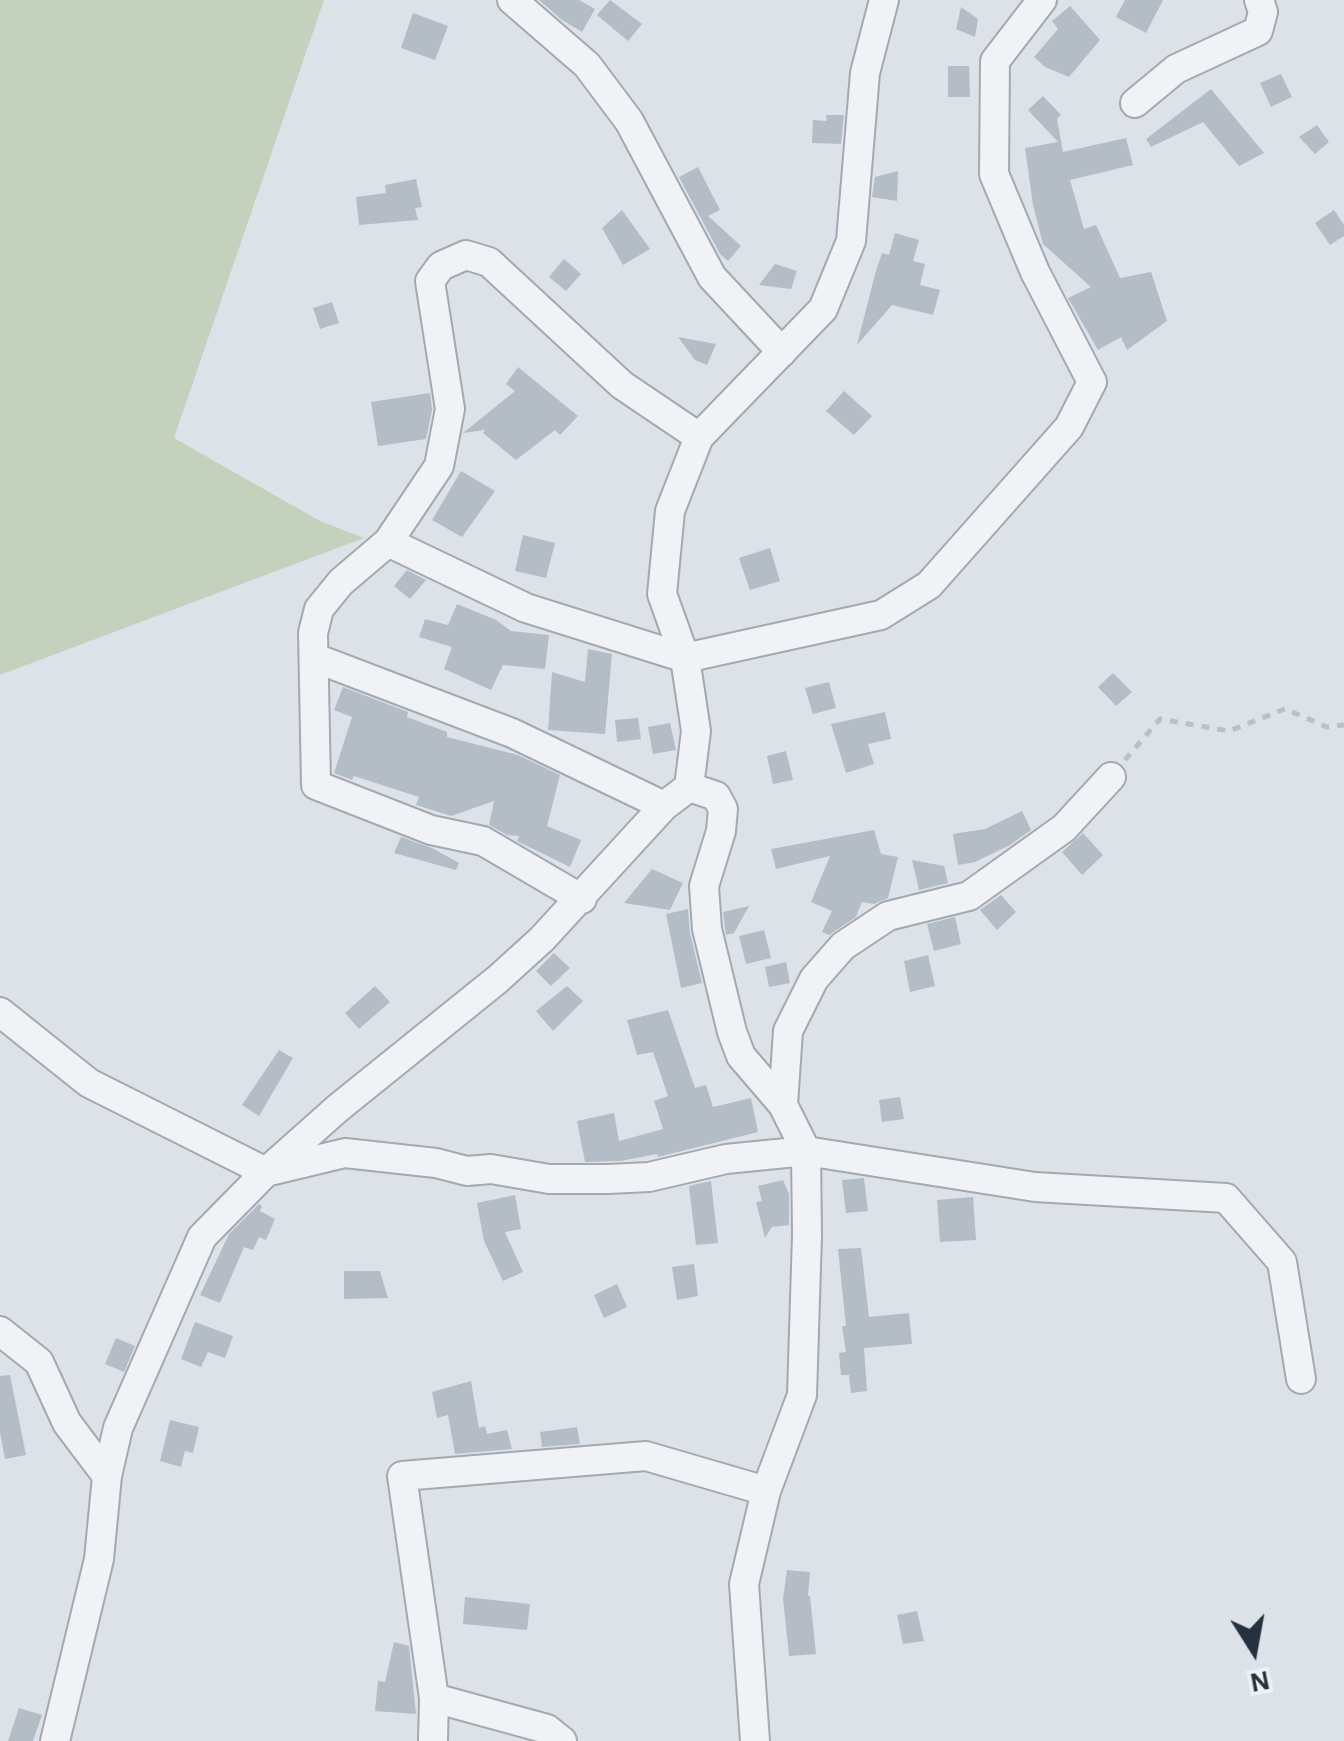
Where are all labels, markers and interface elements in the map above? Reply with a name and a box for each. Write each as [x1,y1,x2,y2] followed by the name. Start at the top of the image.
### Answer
[1204,1601,1304,1701] north arrow
[1247,1665,1272,1696] text: N

